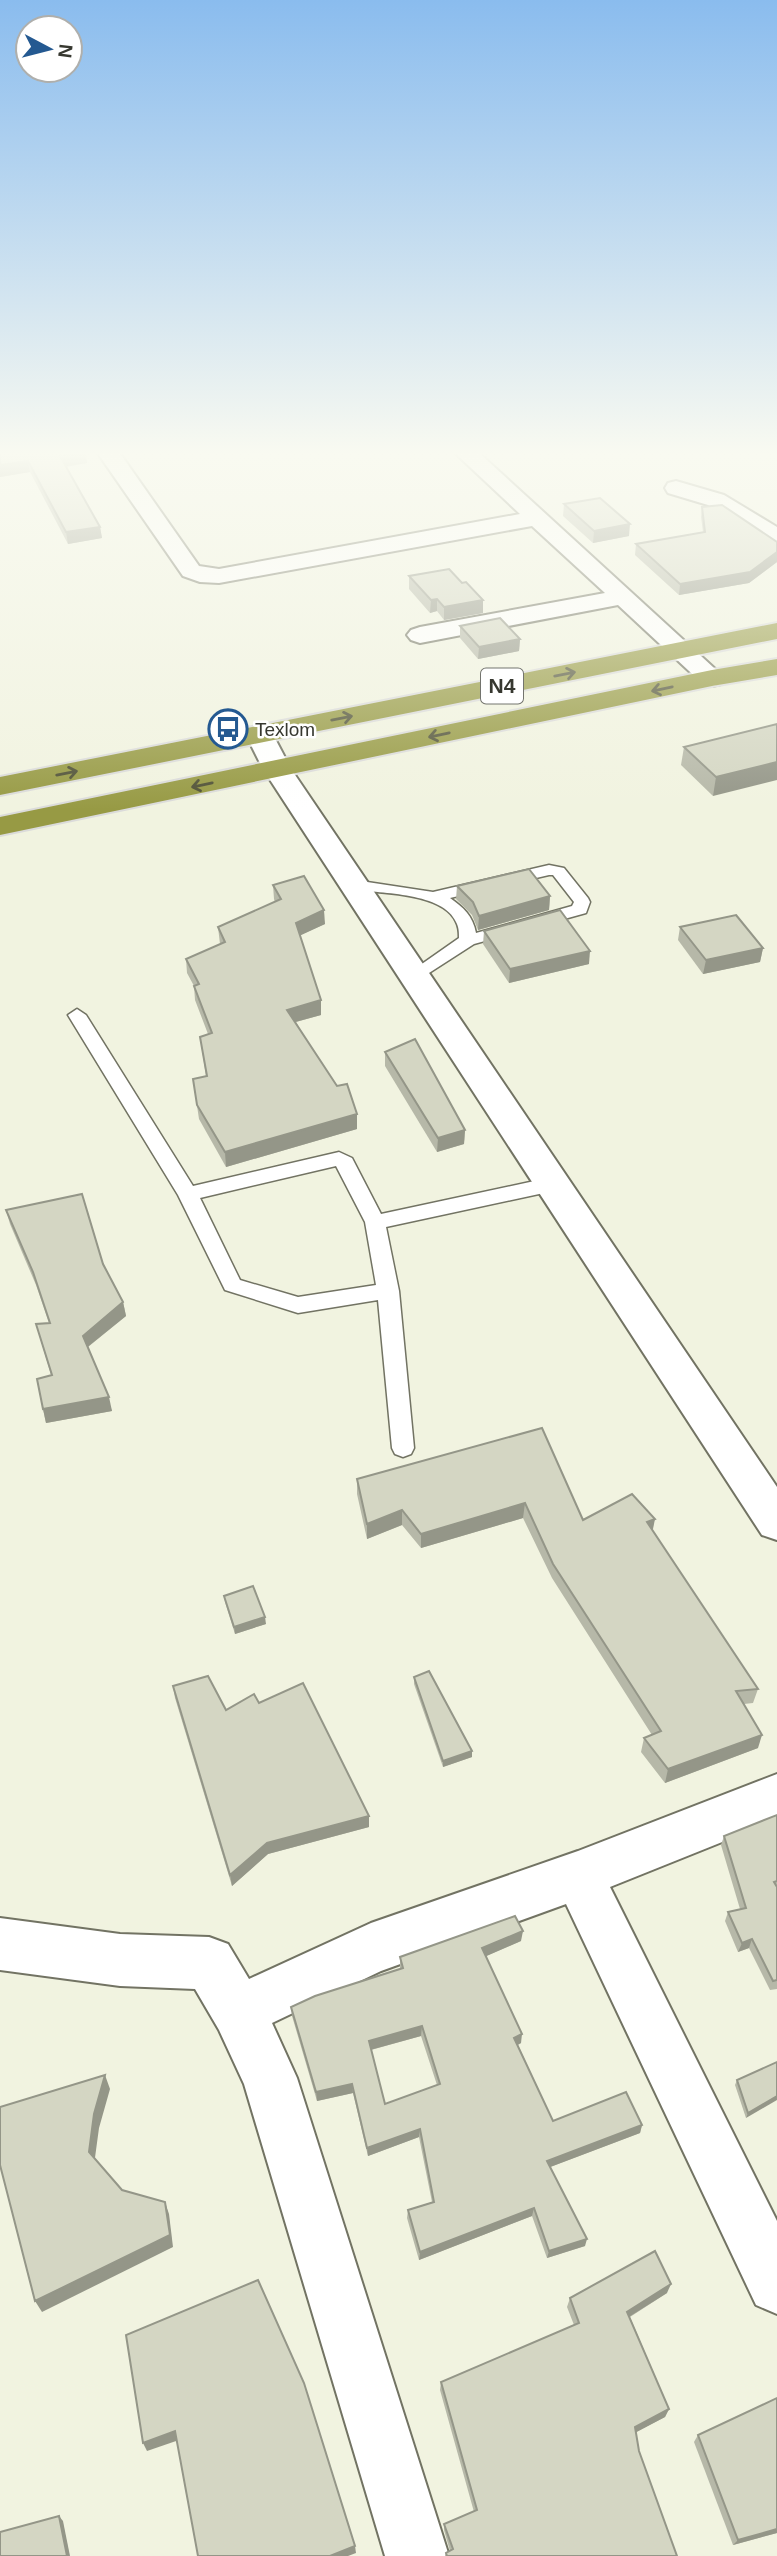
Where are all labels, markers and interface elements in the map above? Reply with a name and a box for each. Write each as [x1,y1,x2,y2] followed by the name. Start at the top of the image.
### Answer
[14,14,84,84] north arrow
[54,43,77,59] text: N
[553,666,576,680] one-way arrow
[481,668,523,704] road number: N4
[651,682,674,696] one-way arrow
[207,708,249,750] bus stop icon: Texlom
[330,711,353,725] one-way arrow
[255,719,315,740] place label: Texlom
[428,729,451,743] one-way arrow
[55,766,78,779] one-way arrow
[191,778,214,792] one-way arrow

